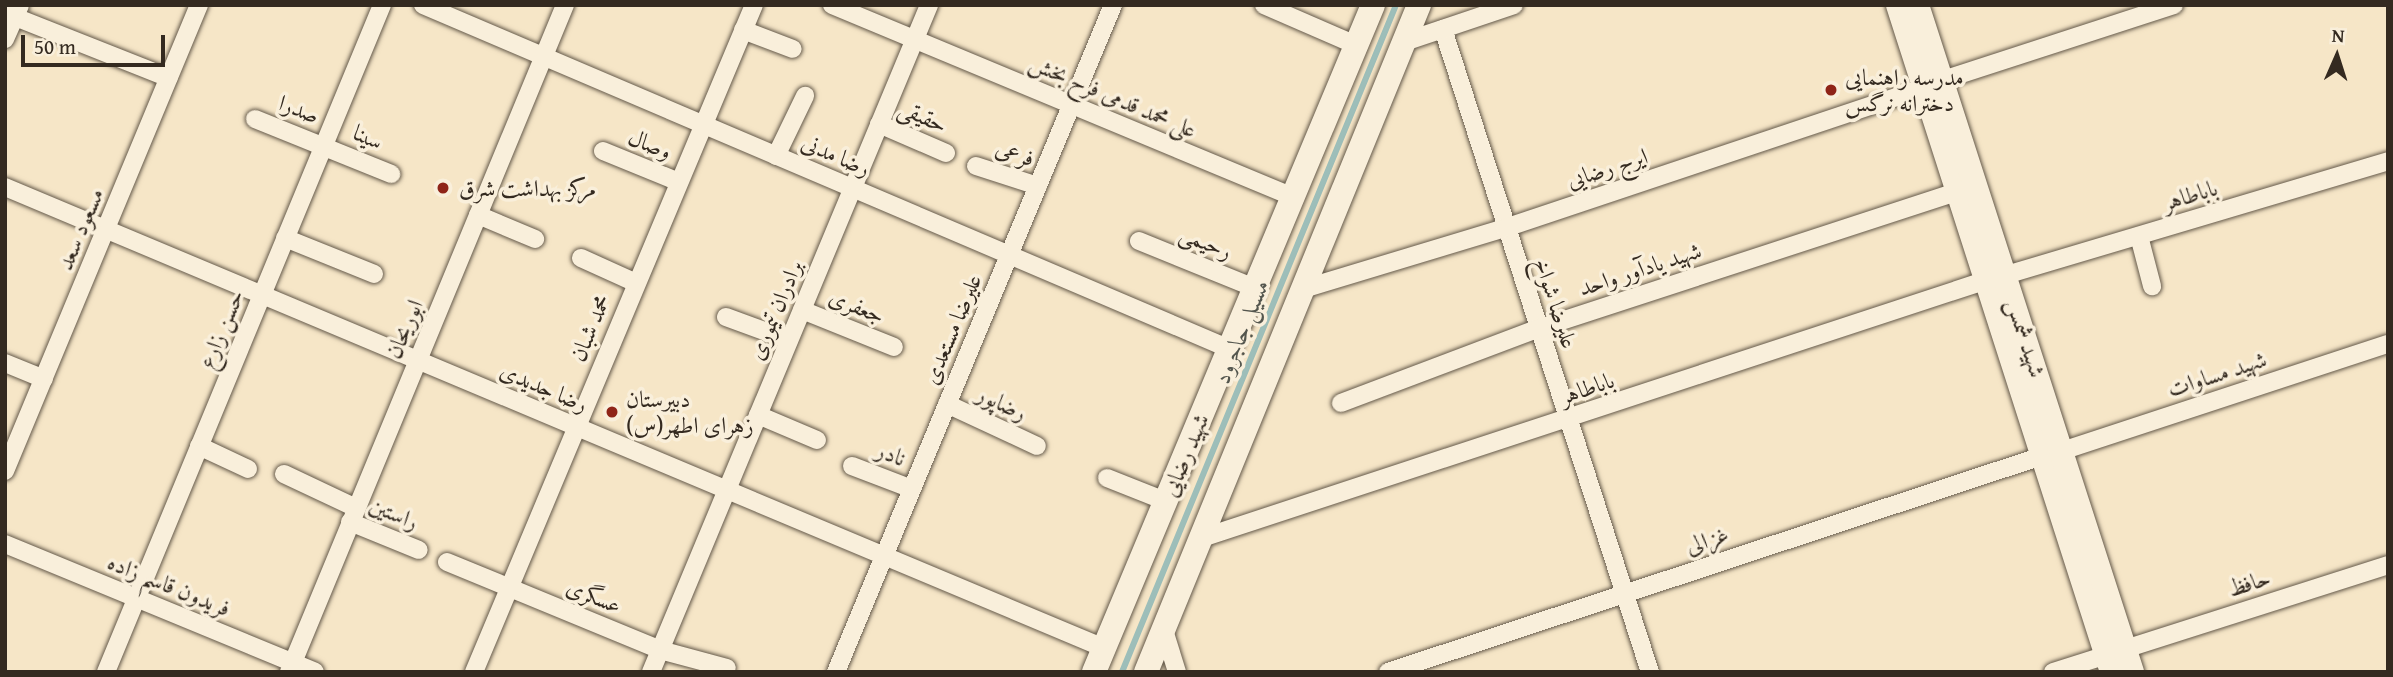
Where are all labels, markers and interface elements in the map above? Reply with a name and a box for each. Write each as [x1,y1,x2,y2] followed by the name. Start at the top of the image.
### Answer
[24,21,168,65] scale bar
[2302,21,2372,91] north arrow
[2331,21,2345,49] text: N
[34,31,76,62] text: 50 m
[1025,48,1201,144] street label: علی محمد قدمی فرح بخش
[1845,63,1964,117] place label: مدرسه راهنمایی دخترانه نرگس
[1823,82,1839,98] marker: مدرسه راهنمایی دخترانه نرگس
[275,89,323,129] street label: صدرا
[894,93,952,139] street label: حقیقی
[349,118,387,156] street label: سینا
[624,123,676,165] street label: وصال
[797,128,875,182] street label: رضا مدنی
[992,134,1038,172] street label: فرعی
[1563,142,1651,194] street label: ایرج رضایی
[459,174,596,202] place label: مرکز بهداشت شرق
[2159,174,2221,216] street label: باباطاهر
[433,178,453,198] marker: مرکز بهداشت شرق
[50,184,110,274] street label: مسعود سعد
[1176,219,1236,265] street label: رحیمی
[1575,236,1705,302] street label: شهید یادآور واحد
[1528,254,1584,352] street label: علیرضا شواخ
[742,256,808,364] street label: برادران تیموری
[916,270,988,388] street label: علیرضا مستعدی
[1207,274,1275,388] water label: مسیل جاجرود
[825,282,889,330] street label: جعفری
[192,285,250,373] street label: حسن زارع
[564,290,616,366] street label: محمد شبان
[379,295,429,363] street label: ابوریحان
[2000,295,2052,381] street label: شهید شمس
[2164,345,2270,403] street label: شهید مساوات
[496,356,592,418] street label: رضا جدیدی
[1556,366,1618,410] street label: باباطاهر
[973,380,1031,426] street label: رضاپور
[626,385,754,439] place label: دبیرستان زهرای اطهر(س)
[604,404,620,420] marker: دبیرستان زهرای اطهر(س)
[1155,409,1215,501] street label: شهید رضایی
[872,436,910,472] street label: نادر
[365,490,423,536] street label: راستین
[1682,520,1732,560] street label: غزالی
[104,548,234,622] street label: فریدون قاسم زاده
[2224,563,2274,603] street label: حافظ
[562,573,626,619] street label: عسگری

